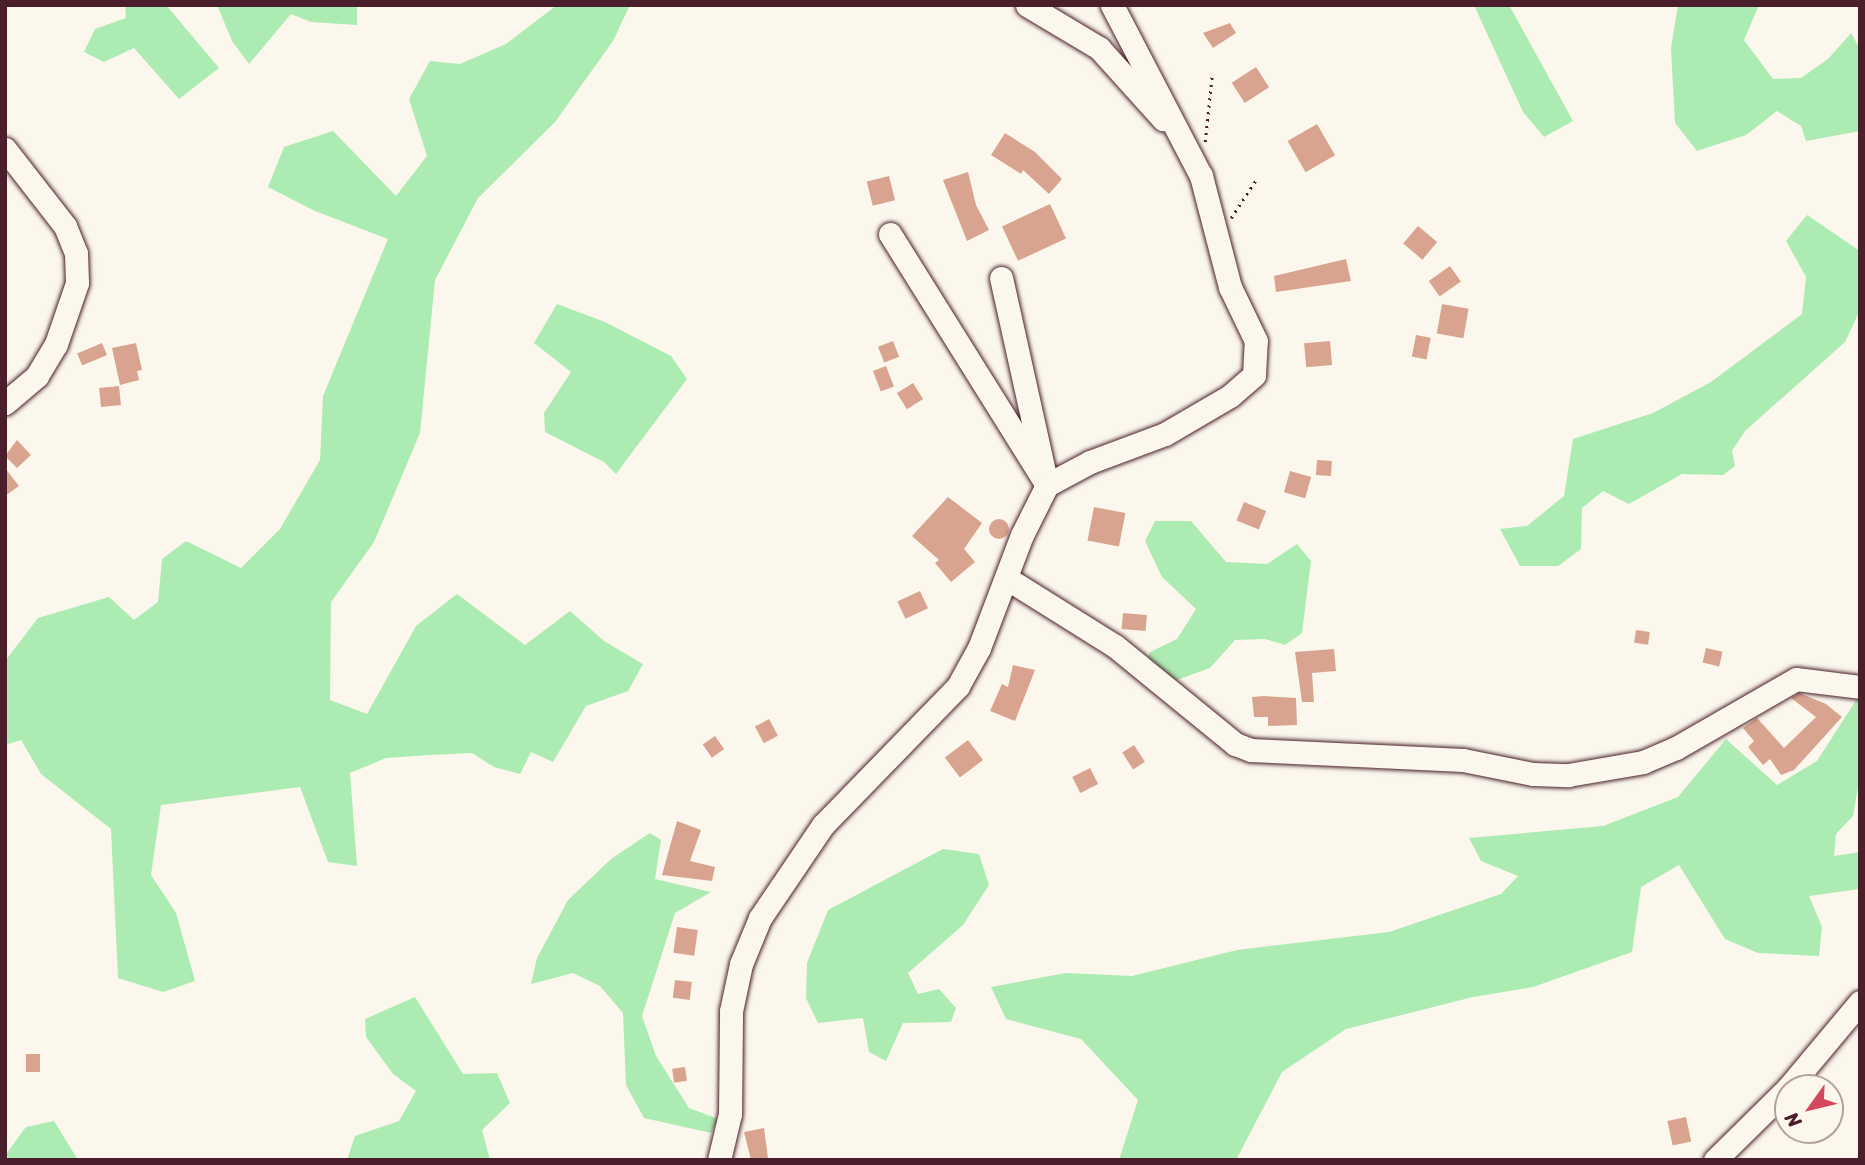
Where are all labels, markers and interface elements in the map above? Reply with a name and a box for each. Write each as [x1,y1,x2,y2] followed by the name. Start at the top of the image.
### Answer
[1774,1074,1844,1144] north arrow
[1775,1105,1810,1135] text: N

